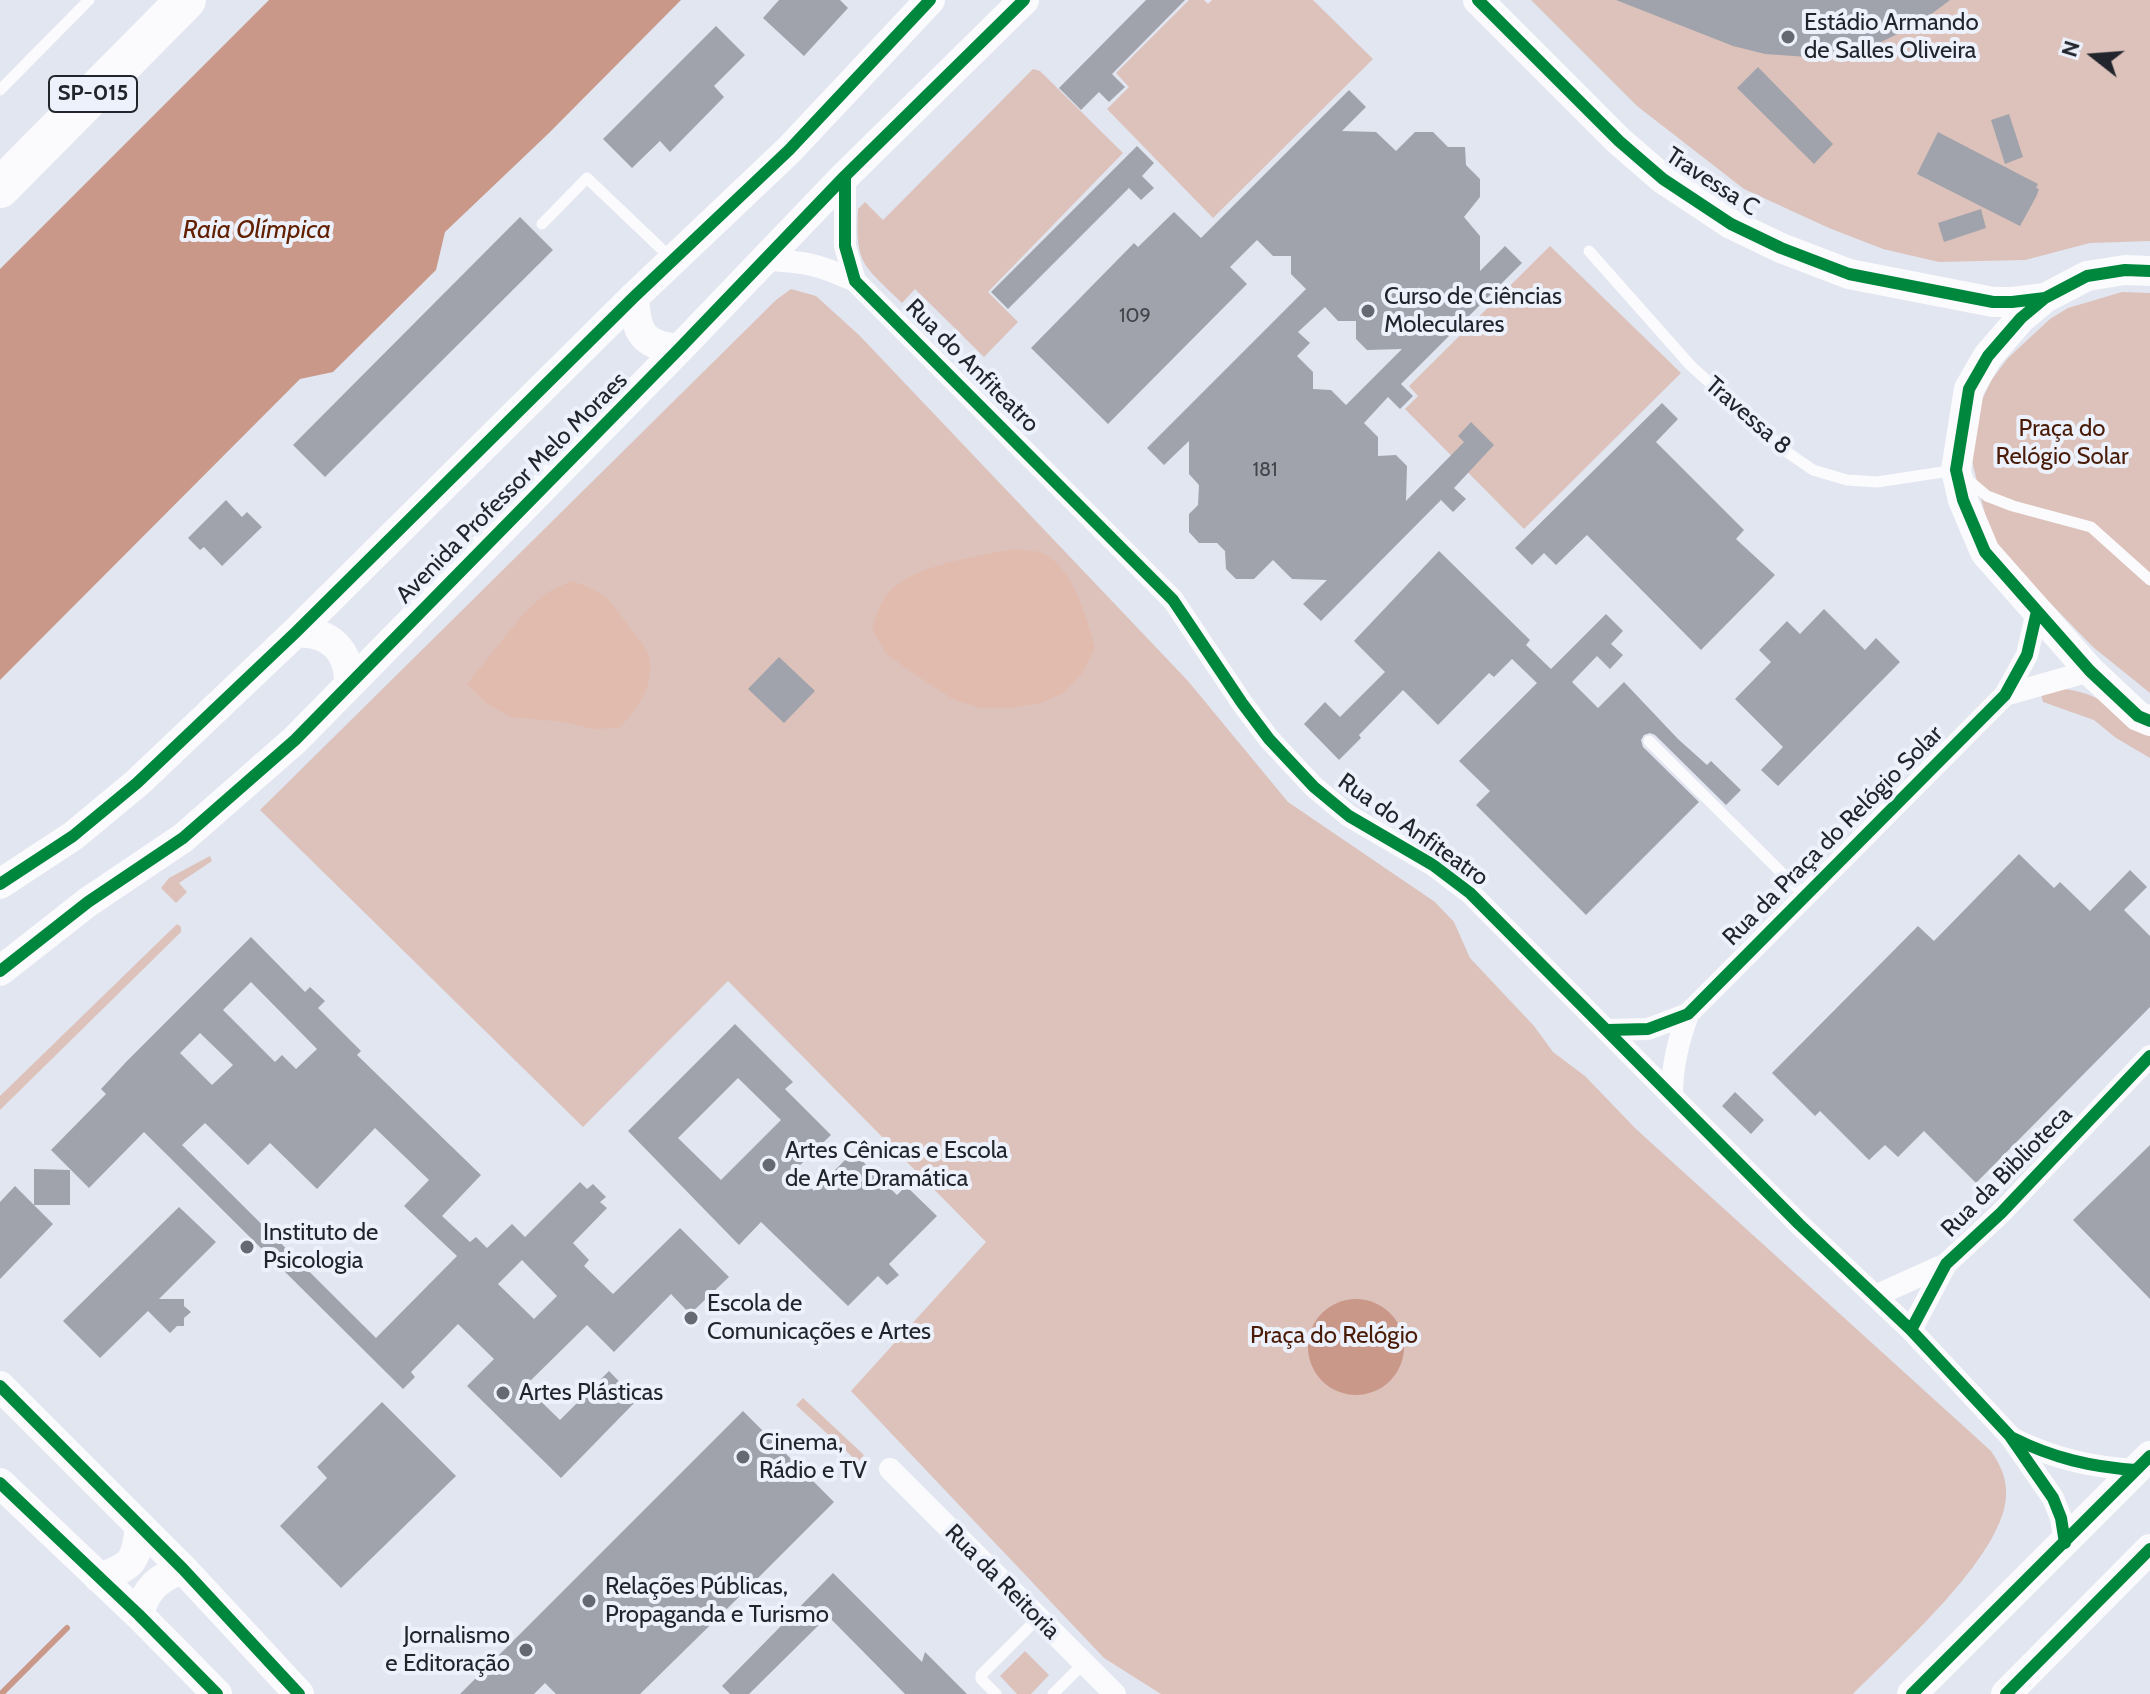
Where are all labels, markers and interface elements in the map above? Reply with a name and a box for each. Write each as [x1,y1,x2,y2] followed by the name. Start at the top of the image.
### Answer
[1804,9,1979,65] place label: Estádio Armando de Salles Oliveira
[2054,16,2134,96] north arrow
[1779,28,1797,46] marker: Estádio Armando de Salles Oliveira
[2055,37,2086,60] text: N
[49,76,137,112] road number: SP-015
[1660,141,1764,223] street label: Travessa C
[183,214,331,246] water label: Raia Olímpica
[1384,283,1562,339] place label: Curso de Ciências Moleculares
[899,293,1045,439] street label: Rua do Anfiteatro
[1359,302,1377,320] marker: Curso de Ciências Moleculares
[1119,304,1151,328] house number: 109
[390,366,634,610] street label: Avenida Professor Melo Moraes
[1699,371,1797,461] street label: Travessa 8
[1995,415,2129,471] park label: Praça do Relógio Solar
[1252,458,1278,482] house number: 181
[1717,720,1949,952] street label: Rua da Praça do Relógio Solar
[1332,767,1494,893] street label: Rua do Anfiteatro
[1936,1101,2078,1243] street label: Rua da Biblioteca
[785,1137,1008,1193] place label: Artes Cênicas e Escola de Arte Dramática
[760,1156,778,1174] marker: Artes Cênicas e Escola de Arte Dramática
[263,1219,378,1275] place label: Instituto de Psicologia
[238,1238,256,1256] marker: Instituto de Psicologia
[707,1290,931,1346] place label: Escola de Comunicações e Artes
[682,1309,700,1327] marker: Escola de Comunicações e Artes
[1250,1322,1418,1350] park label: Praça do Relógio
[519,1379,663,1407] place label: Artes Plásticas
[494,1384,512,1402] marker: Artes Plásticas
[759,1429,867,1485] place label: Cinema, Rádio e TV
[734,1448,752,1466] marker: Cinema, Rádio e TV
[939,1519,1065,1645] street label: Rua da Reitoria
[605,1573,829,1629] place label: Relações Públicas, Propaganda e Turismo
[580,1592,598,1610] marker: Relações Públicas, Propaganda e Turismo
[385,1622,510,1678] place label: Jornalismo e Editoração
[517,1641,535,1659] marker: Jornalismo e Editoração

